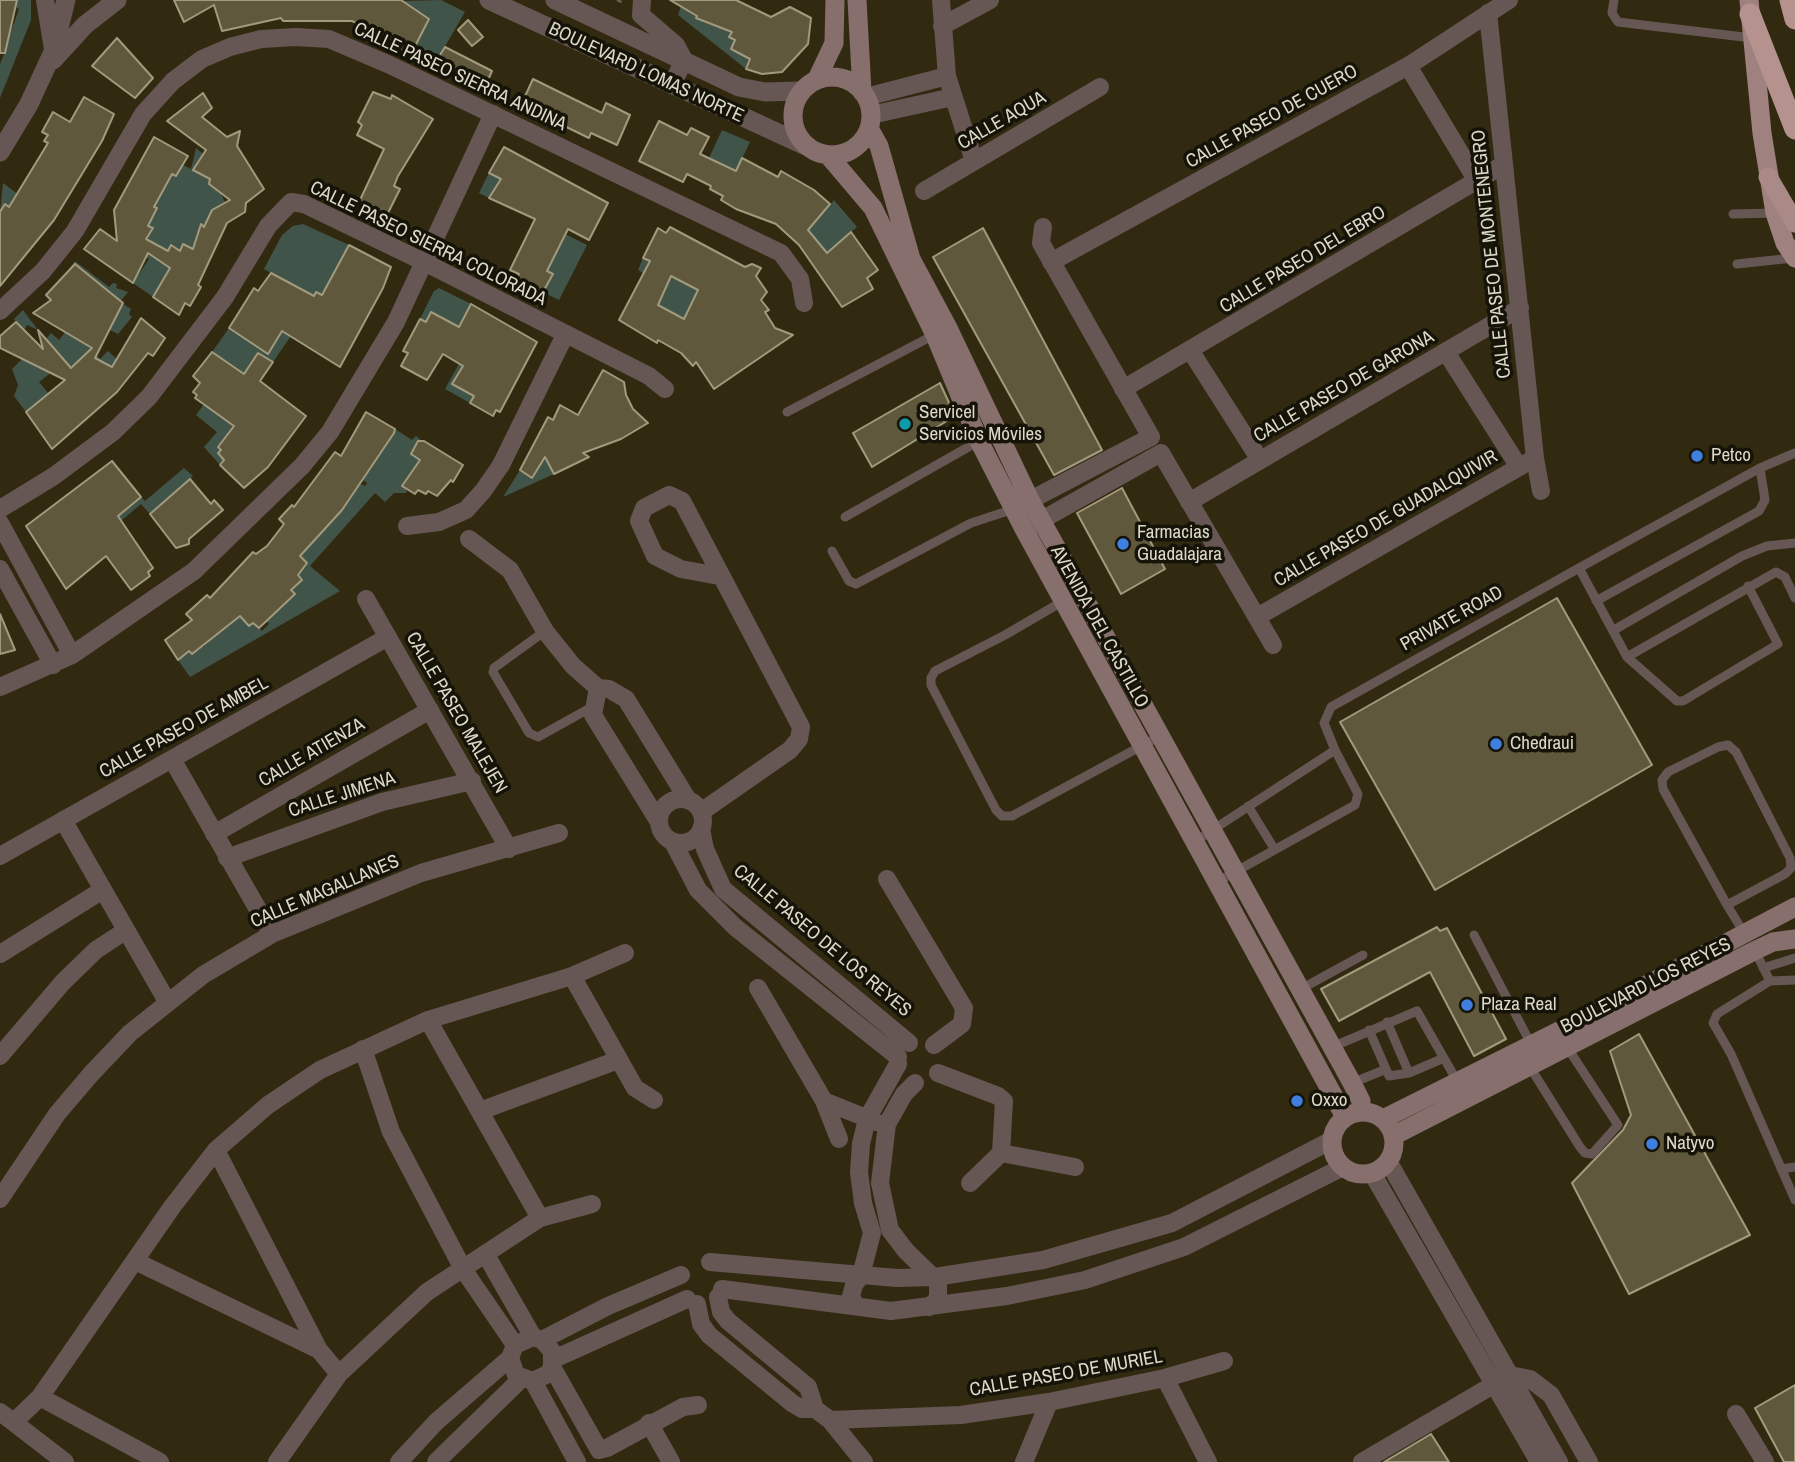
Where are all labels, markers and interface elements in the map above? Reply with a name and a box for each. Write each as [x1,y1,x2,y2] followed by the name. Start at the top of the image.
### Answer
[350,18,570,136] street label: CALLE PASEO SIERRA ANDINA
[545,18,747,128] street label: BOULEVARD LOMAS NORTE
[1182,60,1362,174] street label: CALLE PASEO DE CUERO
[954,87,1050,155] street label: CALLE AQUA
[1468,129,1516,379] street label: CALLE PASEO DE MONTENEGRO
[306,177,550,311] street label: CALLE PASEO SIERRA COLORADA
[1216,201,1390,319] street label: CALLE PASEO DEL EBRO
[1250,326,1438,448] street label: CALLE PASEO DE GARONA
[919,402,1042,446] place label: Servicel Servicios Móviles
[897,416,913,432] marker: Servicel Servicios Móviles
[1711,445,1751,467] place label: Petco
[1270,446,1502,592] street label: CALLE PASEO DE GUADALQUIVIR
[1689,448,1705,464] marker: Petco
[1137,522,1222,566] place label: Farmacias Guadalajara
[1115,536,1131,552] marker: Farmacias Guadalajara
[1045,542,1153,712] street label: AVENIDA DEL CASTILLO
[1397,581,1507,657] street label: PRIVATE ROAD
[401,628,511,798] street label: CALLE PASEO MALEJEN
[96,672,272,784] street label: CALLE PASEO DE AMBEL
[255,714,369,792] street label: CALLE ATIENZA
[1510,733,1574,755] place label: Chedraui
[1488,736,1504,752] marker: Chedraui
[286,767,398,823] street label: CALLE JIMENA
[247,850,403,934] street label: CALLE MAGALLANES
[729,860,915,1022] street label: CALLE PASEO DE LOS REYES
[1557,933,1735,1039] street label: BOULEVARD LOS REYES
[1481,994,1556,1016] place label: Plaza Real
[1459,997,1475,1013] marker: Plaza Real
[1311,1090,1347,1112] place label: Oxxo
[1289,1093,1305,1109] marker: Oxxo
[1666,1133,1714,1155] place label: Natyvo
[1644,1136,1660,1152] marker: Natyvo
[968,1346,1164,1402] street label: CALLE PASEO DE MURIEL

